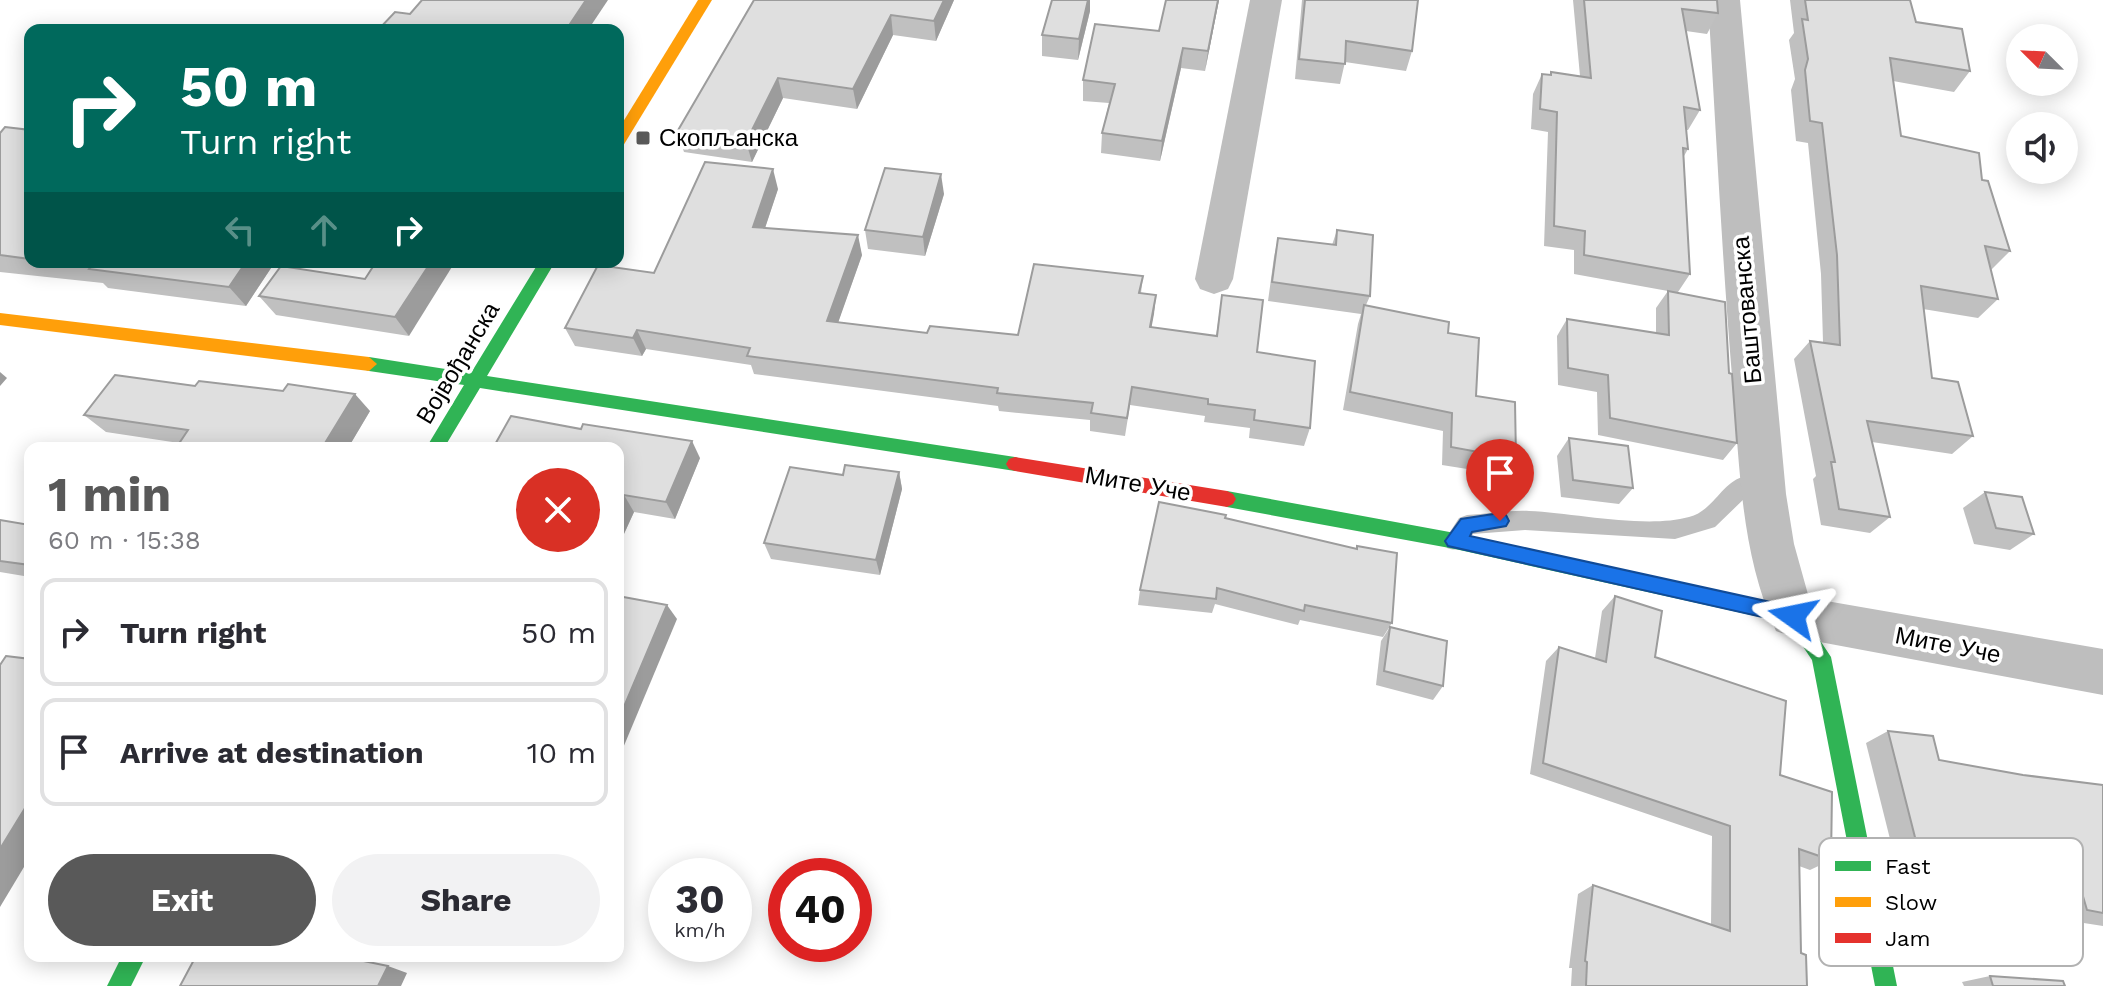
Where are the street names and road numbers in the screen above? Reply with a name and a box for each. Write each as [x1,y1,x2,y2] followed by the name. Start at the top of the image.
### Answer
[1727,234,1767,385] street label: Баштованска
[411,297,506,429] street label: Војвођанска
[1083,461,1193,507] street label: Мите Уче
[1893,621,2003,669] street label: Мите Уче

